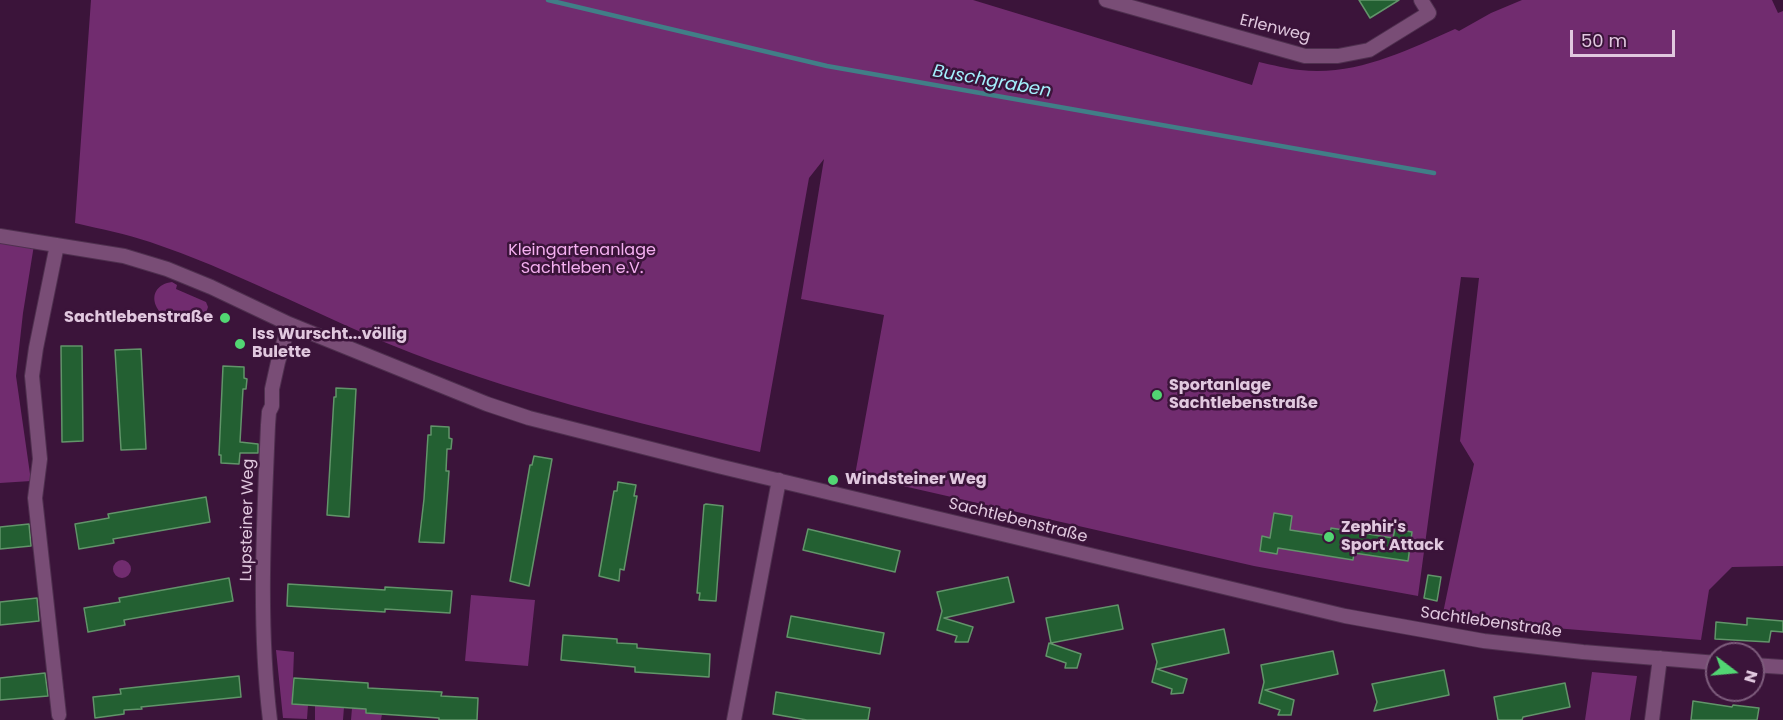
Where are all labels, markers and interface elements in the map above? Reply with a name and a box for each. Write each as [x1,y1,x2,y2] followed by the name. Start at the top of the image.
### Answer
[1238,11,1312,47] street label: Erlenweg
[1573,18,1678,56] scale bar
[1581,28,1627,53] text: 50 m
[931,61,1053,103] water label: Buschgraben
[508,241,656,279] park label: Kleingartenanlage Sachtleben e.V.
[64,308,213,328] place label: Sachtlebenstraße
[218,311,232,325] marker: Sachtlebenstraße
[252,325,407,363] place label: Iss Wurscht...völlig Bulette
[233,337,247,351] marker: Iss Wurscht...völlig Bulette
[1169,376,1318,414] place label: Sportanlage Sachtlebenstraße
[1150,388,1164,402] marker: Sportanlage Sachtlebenstraße
[237,458,259,582] street label: Lupsteiner Weg
[845,470,987,490] place label: Windsteiner Weg
[826,473,840,487] marker: Windsteiner Weg
[946,494,1090,548] street label: Sachtlebenstraße
[1341,518,1444,556] place label: Zephir's Sport Attack
[1322,530,1336,544] marker: Zephir's Sport Attack
[1419,604,1563,642] street label: Sachtlebenstraße
[1705,642,1765,702] north arrow
[1738,668,1764,686] text: N

